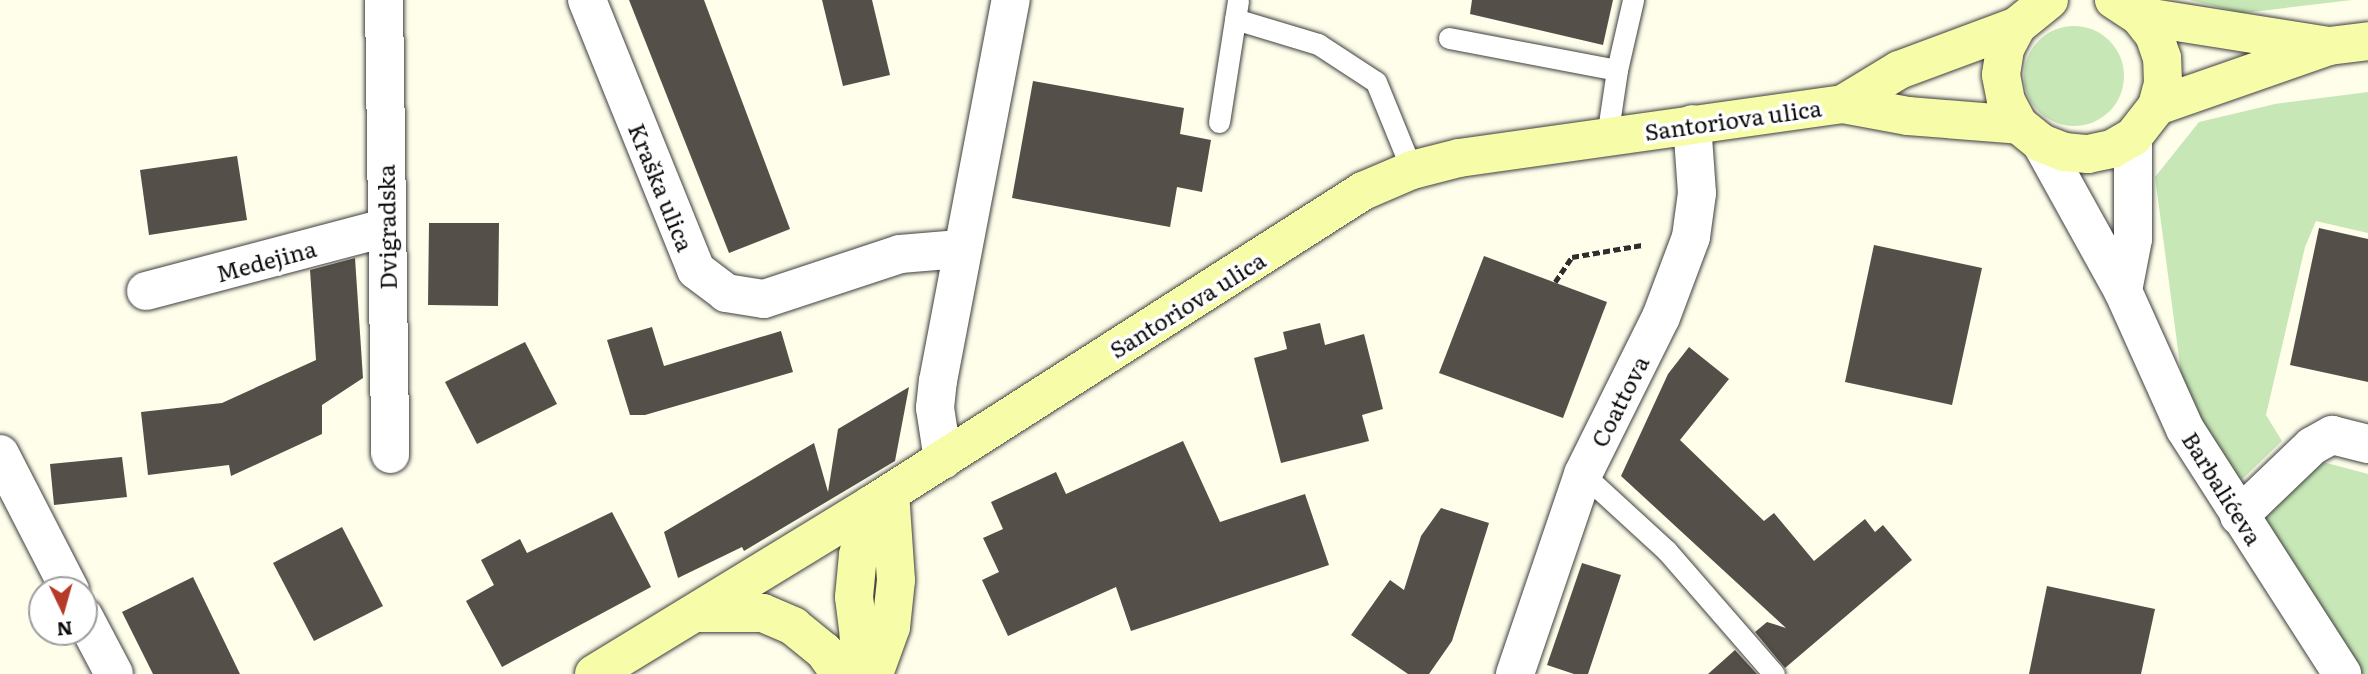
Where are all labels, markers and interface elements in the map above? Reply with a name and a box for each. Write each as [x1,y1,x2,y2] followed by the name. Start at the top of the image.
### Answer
[1643,93,1823,145] street label: Santoriova ulica
[624,119,700,255] street label: Kraška ulica
[371,164,401,290] street label: Dvigradska
[213,233,319,287] street label: Medejina
[1104,245,1270,363] street label: Santoriova ulica
[1584,351,1654,451] street label: Coattova
[2177,426,2269,550] street label: Barbalićeva
[28,576,98,646] north arrow
[55,615,74,645] text: N

